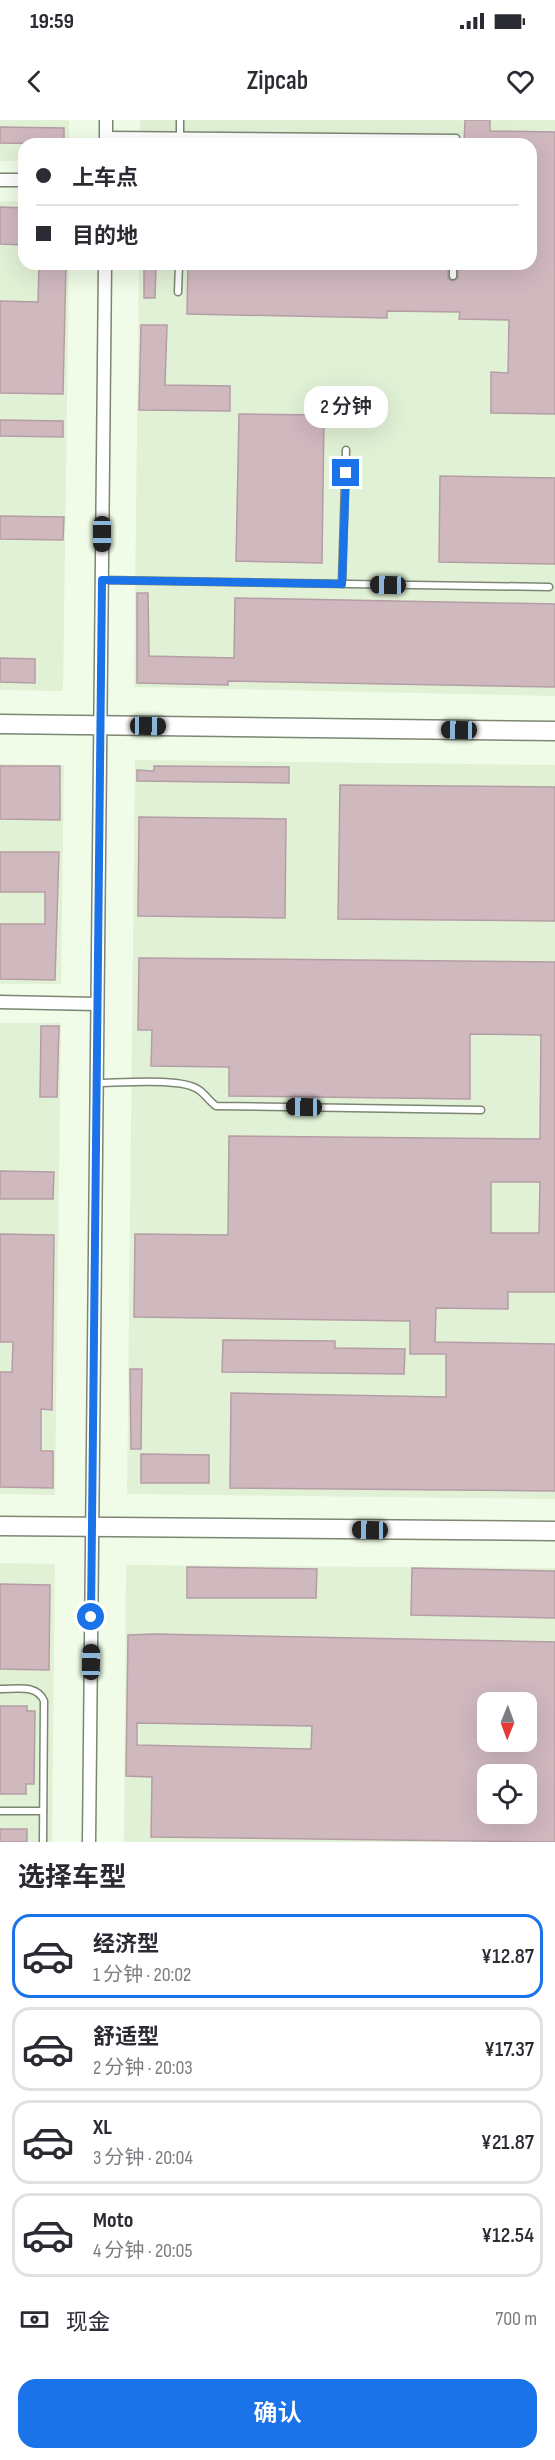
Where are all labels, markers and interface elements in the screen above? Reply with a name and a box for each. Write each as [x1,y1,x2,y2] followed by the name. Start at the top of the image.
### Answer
[30,8,74,35] text: 19:59
[18,65,51,98] icon: back
[247,65,308,97] text: Zipcab
[504,65,537,98] icon: heart
[72,165,138,192] text: 上车点
[72,223,138,250] text: 目的地
[304,386,388,428] callout: 2 分钟
[320,395,372,419] text: 2 分钟
[332,459,359,486] route end
[93,516,111,552] car
[370,576,406,594] car
[130,717,166,735] car
[441,721,477,739] car
[286,1098,322,1116] car
[352,1521,388,1539] car
[77,1603,104,1630] route start
[82,1644,100,1680] car
[477,1692,537,1752] north arrow
[477,1692,537,1824] map controls
[477,1764,537,1824] button: locate
[18,1862,126,1894] text: 选择车型
[21,1929,75,1983] icon: car
[93,1931,159,1958] text: 经济型
[481,1943,534,1970] text: ¥12.87
[93,1963,191,1987] text: 1 分钟 · 20:02
[21,2022,75,2076] icon: car
[93,2024,159,2051] text: 舒适型
[484,2036,534,2063] text: ¥17.37
[93,2056,193,2080] text: 2 分钟 · 20:03
[93,2114,112,2141] text: XL
[21,2115,75,2169] icon: car
[481,2129,534,2156] text: ¥21.87
[93,2146,193,2170] text: 3 分钟 · 20:04
[93,2207,133,2234] text: Moto
[21,2208,75,2262] icon: car
[481,2222,534,2249] text: ¥12.54
[93,2239,193,2263] text: 4 分钟 · 20:05
[18,2303,51,2336] icon: cash
[495,2307,537,2331] text: 700 m
[66,2309,110,2336] text: 现金
[18,2379,537,2448] button: 确认

